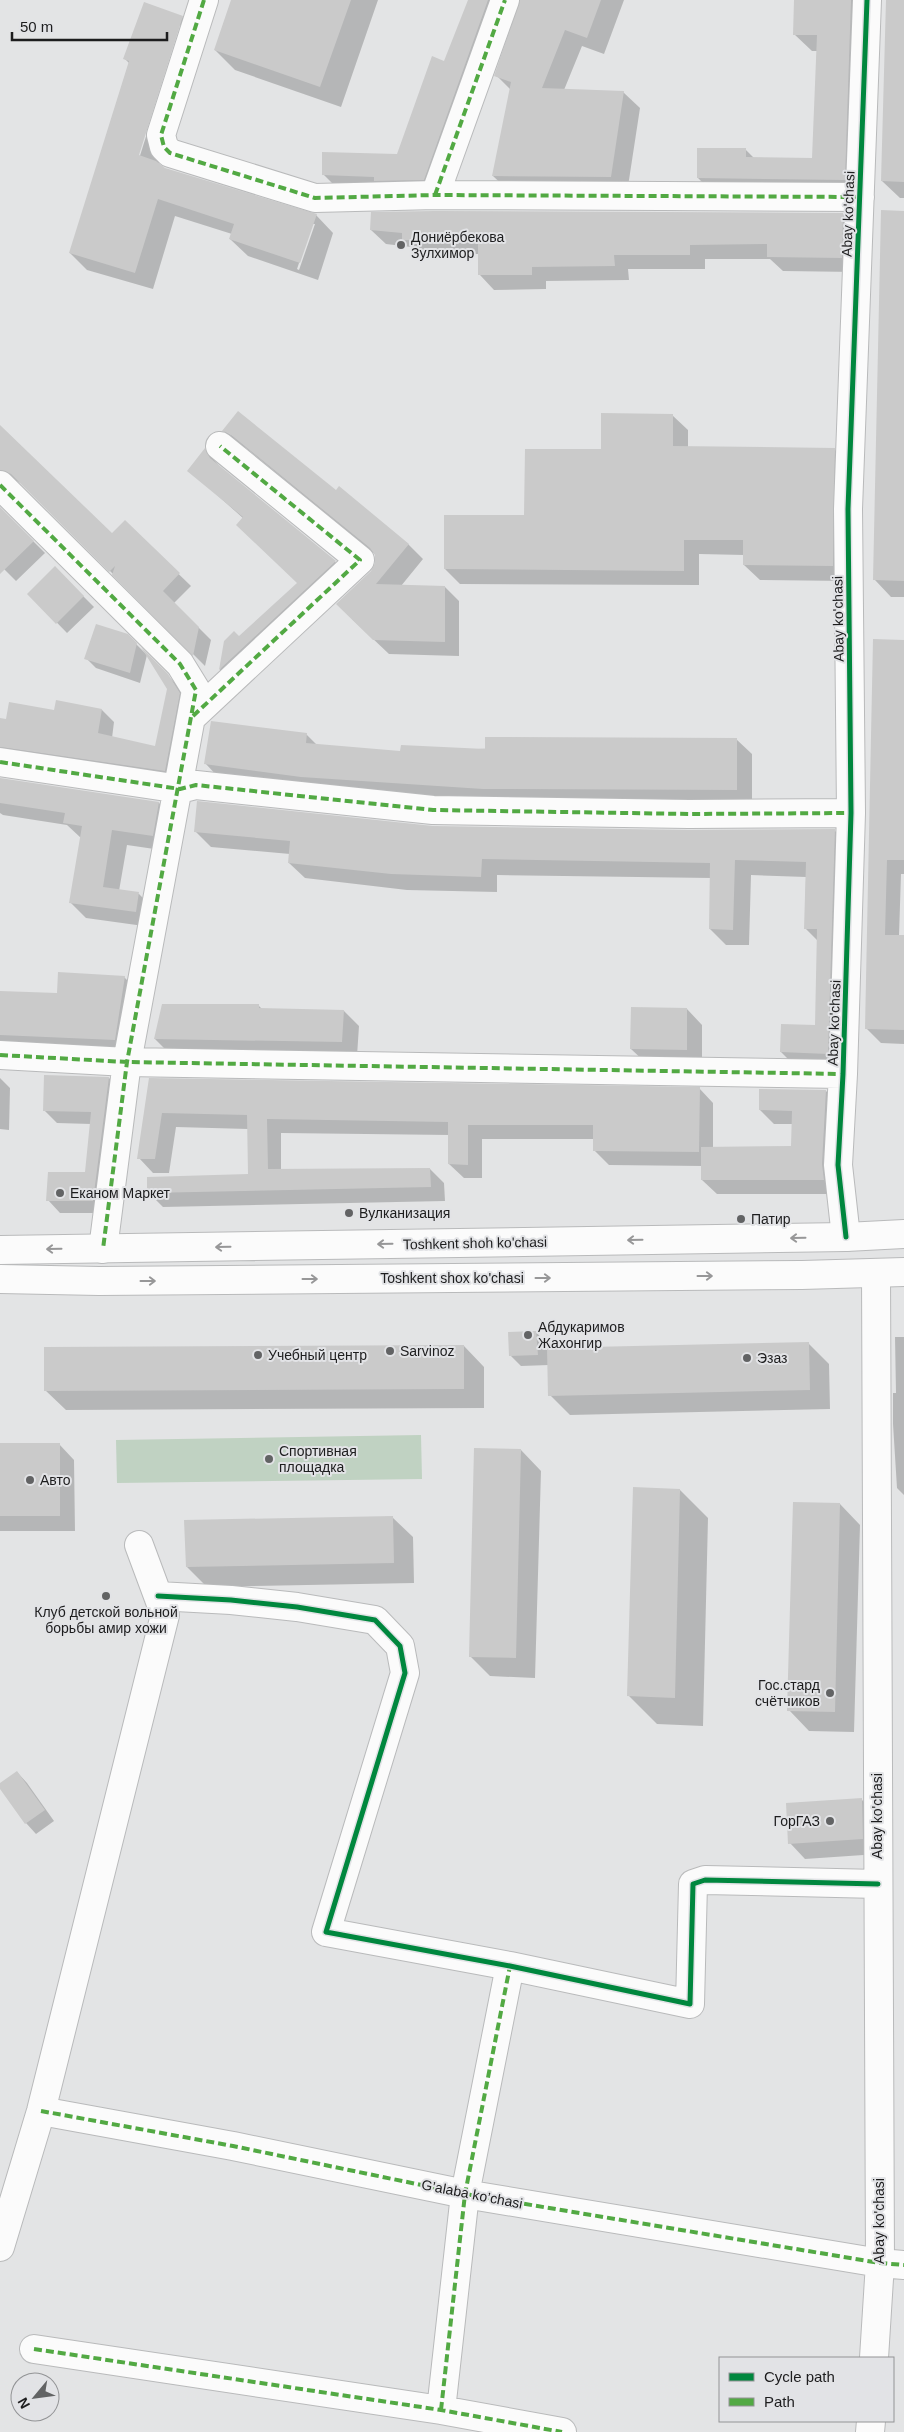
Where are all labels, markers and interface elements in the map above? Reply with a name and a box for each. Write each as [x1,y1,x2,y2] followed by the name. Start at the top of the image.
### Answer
[12,10,168,42] scale bar
[20,18,53,35] text: 50 m
[839,171,857,257] street label: Abay ko'chasi
[411,229,505,261] place label: Дониёрбекова Зулхимор
[395,239,407,251] marker: Дониёрбекова Зулхимор
[829,576,847,662] street label: Abay ko'chasi
[825,980,843,1066] street label: Abay ko'chasi
[70,1185,171,1201] place label: Еканом Маркет
[54,1187,66,1199] marker: Еканом Маркет
[359,1205,450,1221] place label: Вулканизация
[343,1207,355,1219] marker: Вулканизация
[751,1211,791,1227] place label: Патир
[735,1213,747,1225] marker: Патир
[790,1233,806,1243] one-way arrow
[403,1234,547,1252] street label: Toshkent shoh ko'chasi
[627,1235,644,1245] one-way arrow
[377,1239,394,1249] one-way arrow
[215,1242,231,1252] one-way arrow
[47,1245,63,1254] one-way arrow
[380,1270,524,1286] street label: Toshkent shox ko'chasi
[697,1271,713,1281] one-way arrow
[535,1273,551,1282] one-way arrow
[302,1274,318,1284] one-way arrow
[140,1276,156,1286] one-way arrow
[538,1319,625,1351] place label: Абдукаримов Жахонгир
[522,1329,534,1341] marker: Абдукаримов Жахонгир
[400,1343,454,1359] place label: Sarvinoz
[384,1345,396,1357] marker: Sarvinoz
[268,1347,367,1363] place label: Учебный центр
[252,1349,264,1361] marker: Учебный центр
[757,1350,788,1366] place label: Эзаз
[741,1352,753,1364] marker: Эзаз
[279,1443,357,1475] place label: Спортивная площадка
[263,1453,275,1465] marker: Спортивная площадка
[40,1472,71,1488] place label: Авто
[24,1474,36,1486] marker: Авто
[100,1590,112,1602] marker: Клуб детской вольной борьбы амир хожи
[34,1604,178,1636] place label: Клуб детской вольной борьбы амир хожи
[755,1677,820,1709] place label: Гос.стард счётчиков
[824,1687,836,1699] marker: Гос.стард счётчиков
[869,1773,885,1859] street label: Abay ko'chasi
[774,1813,820,1829] place label: ГорГАЗ
[824,1815,836,1827] marker: ГорГАЗ
[420,2176,524,2212] street label: G’alaba ko’chasi
[871,2178,887,2264] street label: Abay ko'chasi
[719,2357,894,2422] legend
[764,2368,835,2385] text: Cycle path
[10,2372,60,2422] north arrow
[764,2393,795,2410] text: Path
[14,2395,33,2412] text: N

